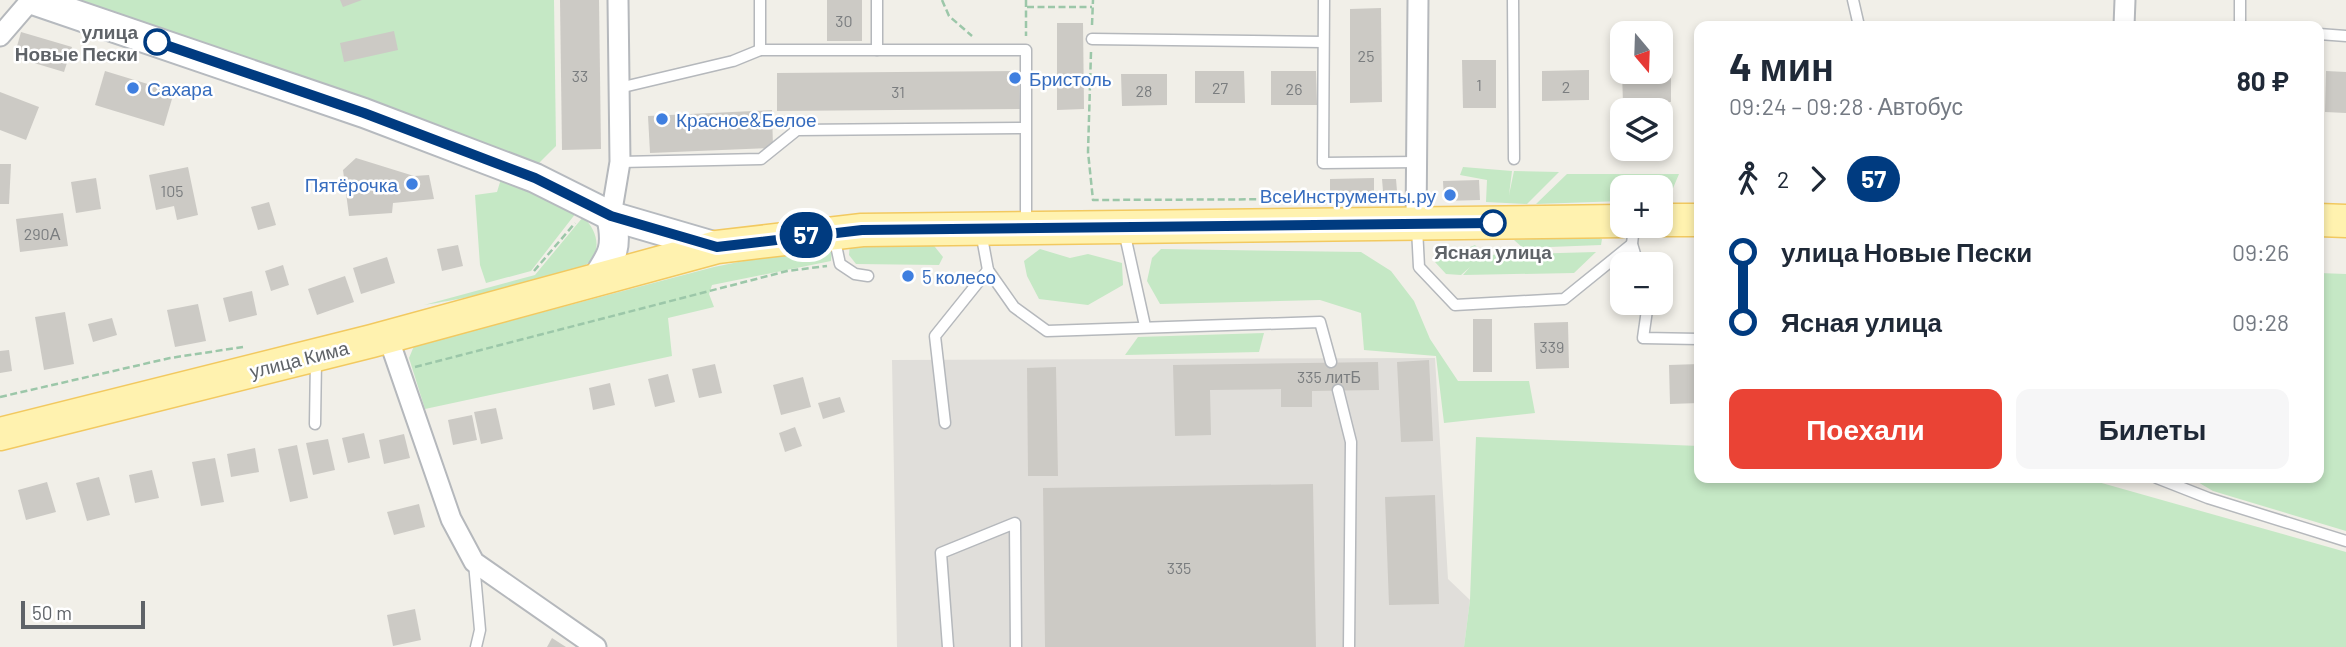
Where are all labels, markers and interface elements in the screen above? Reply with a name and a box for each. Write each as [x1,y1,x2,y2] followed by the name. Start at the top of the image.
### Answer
[835,11,853,30] house number: 30
[15,20,138,65] place label: улица Новые Пески
[1610,21,1673,84] north arrow
[1610,21,1673,315] map controls
[144,29,170,55] marker: улица Новые Пески
[1729,43,1834,89] text: 4 мин
[1358,46,1374,65] house number: 25
[2237,65,2289,96] text: 80 ₽
[572,66,588,85] house number: 33
[1029,67,1112,90] place label: Бристоль
[1007,70,1023,86] marker: Бристоль
[1476,75,1482,94] house number: 1
[147,77,213,100] place label: Сахара
[1562,77,1570,96] house number: 2
[1212,78,1228,97] house number: 27
[1286,79,1302,98] house number: 26
[125,80,141,96] marker: Сахара
[1136,81,1152,100] house number: 28
[891,82,905,101] house number: 31
[1729,92,1963,120] text: 09:24 – 09:28 · Автобус
[1610,98,1673,161] button: layers
[676,108,817,131] place label: Красное&Белое
[654,111,670,127] marker: Красное&Белое
[1729,160,1767,198] icon: walk
[1799,160,1837,198] icon: forward
[1861,164,1886,193] text: 57
[1777,165,1789,193] text: 2
[305,173,398,196] place label: Пятёрочка
[1610,175,1673,238] button: +
[404,176,420,192] marker: Пятёрочка
[161,181,183,200] house number: 105
[1260,184,1436,207] place label: ВсеИнструменты.ру
[1442,187,1458,203] marker: ВсеИнструменты.ру
[1480,210,1506,236] marker: Ясная улица
[774,212,838,258] line badge: 57
[794,220,818,249] text: 57
[24,224,61,243] house number: 290А
[1781,236,2032,267] text: улица Новые Пески
[2232,238,2289,266] text: 09:26
[1434,240,1552,263] place label: Ясная улица
[1610,252,1673,315] button: −
[922,265,996,288] place label: 5 колесо
[900,268,916,284] marker: 5 колесо
[1781,306,1942,337] text: Ясная улица
[2232,308,2289,336] text: 09:28
[247,335,351,382] street label: улица Кима
[1540,337,1564,356] house number: 339
[1297,367,1361,386] house number: 335 литБ
[1729,389,2002,469] button: Поехали
[2016,389,2289,469] button: Билеты
[1167,558,1191,577] house number: 335
[21,598,145,630] scale bar
[32,601,72,624] text: 50 m

